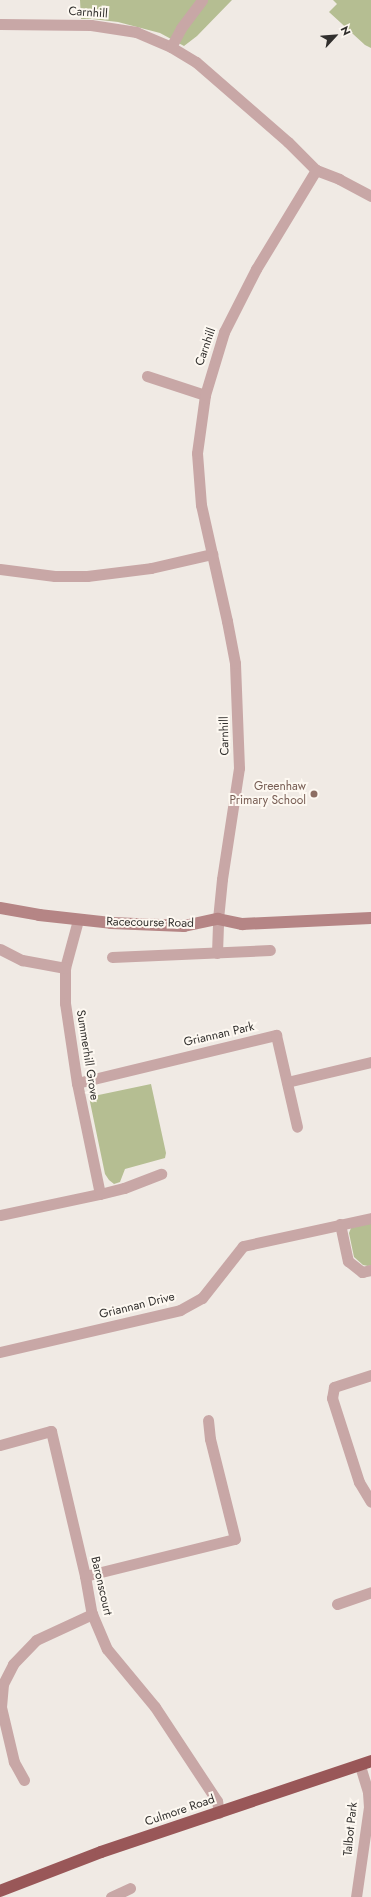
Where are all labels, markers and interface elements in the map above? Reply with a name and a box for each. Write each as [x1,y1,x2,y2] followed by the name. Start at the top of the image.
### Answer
[68,4,108,22] street label: Carnhill
[315,16,355,56] north arrow
[337,23,355,38] text: N
[193,326,219,368] street label: Carnhill
[217,716,233,756] street label: Carnhill
[229,780,306,808] place label: Greenhaw Primary School
[309,789,319,799] marker: Greenhaw Primary School
[106,915,194,931] street label: Racecourse Road
[73,1009,101,1101] street label: Summerhill Grove
[182,1020,256,1050] street label: Griannan Park
[98,1290,176,1322] street label: Griannan Drive
[87,1555,115,1617] street label: Baronscourt
[143,1792,217,1830] street label: Culmore Road
[341,1801,361,1857] street label: Talbot Park

